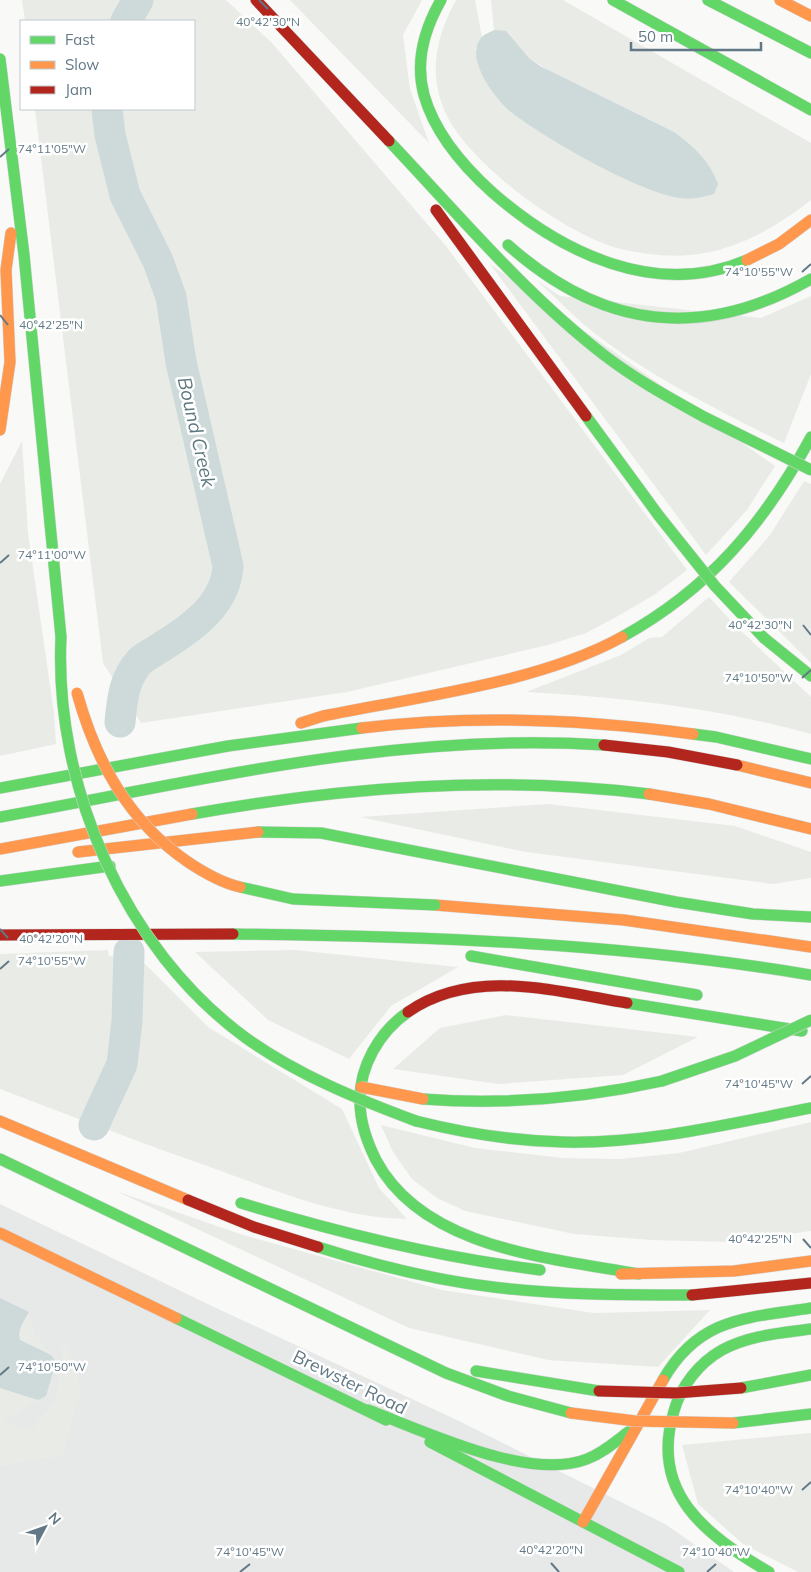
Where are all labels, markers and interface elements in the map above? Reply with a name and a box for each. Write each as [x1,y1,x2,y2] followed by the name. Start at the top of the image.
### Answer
[236,14,300,29] text: 40°42'30"N
[20,20,195,110] legend
[631,20,761,52] scale bar
[638,27,673,46] text: 50 m
[65,30,95,49] text: Fast
[65,55,99,74] text: Slow
[65,80,92,99] text: Jam
[18,141,86,156] text: 74°11'05"W
[725,264,793,279] text: 74°10'55"W
[19,317,83,332] text: 40°42'25"N
[173,375,222,491] water label: Bound Creek
[18,547,86,562] text: 74°11'00"W
[728,617,792,632] text: 40°42'30"N
[725,670,793,685] text: 74°10'50"W
[19,931,83,946] text: 40°42'20"N
[18,953,86,968] text: 74°10'55"W
[725,1076,793,1091] text: 74°10'45"W
[728,1231,792,1246] text: 40°42'25"N
[289,1344,411,1420] street label: Brewster Road
[18,1359,86,1374] text: 74°10'50"W
[725,1482,793,1497] text: 74°10'40"W
[20,1502,70,1552] north arrow
[45,1509,65,1528] text: N
[519,1542,583,1557] text: 40°42'20"N
[216,1544,284,1559] text: 74°10'45"W
[682,1544,750,1559] text: 74°10'40"W

